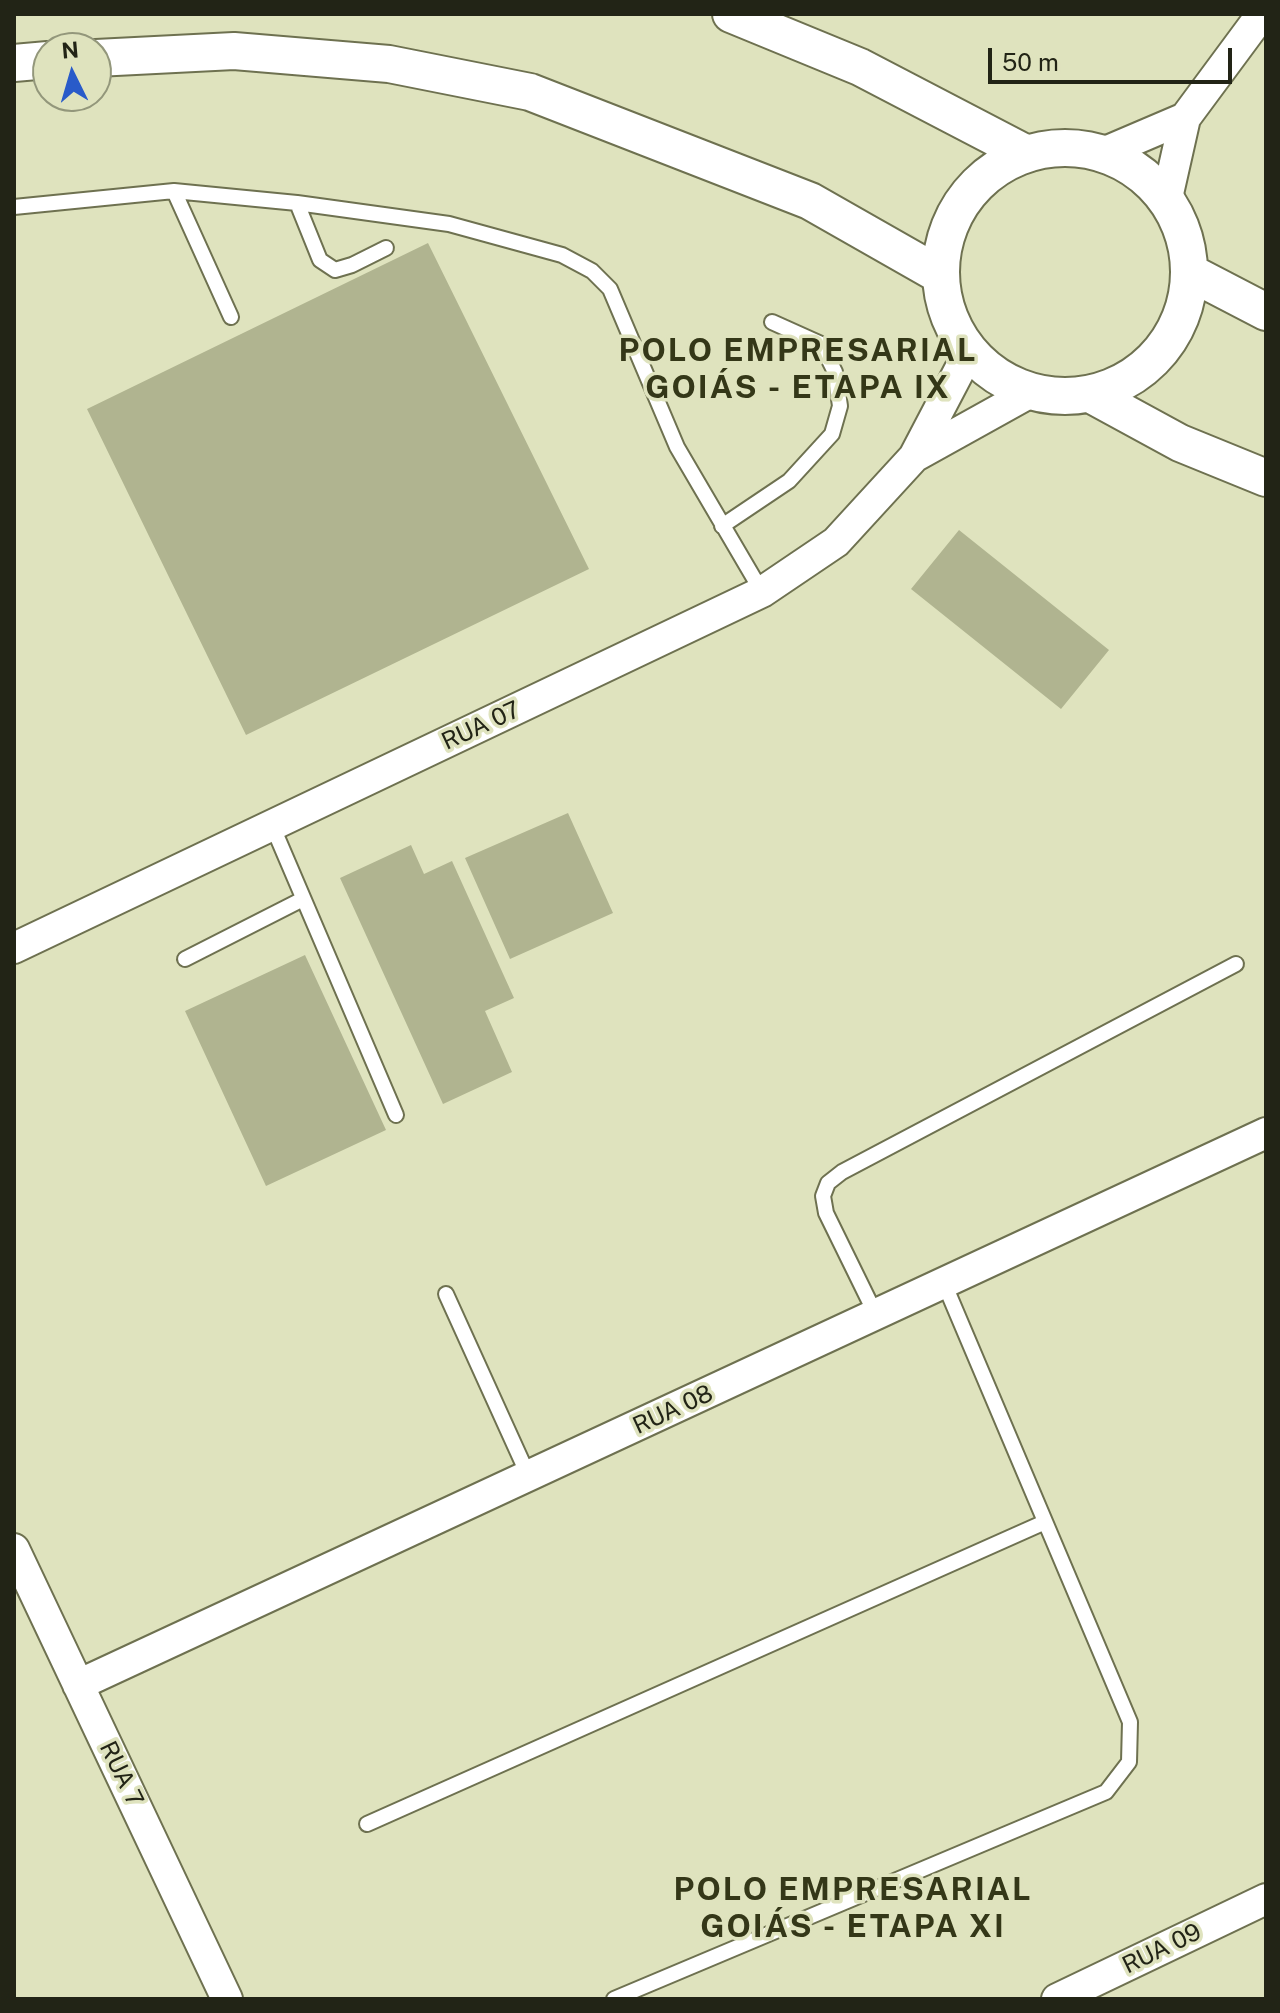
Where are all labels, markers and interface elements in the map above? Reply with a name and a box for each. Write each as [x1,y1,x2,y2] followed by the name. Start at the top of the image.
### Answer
[32,32,112,112] north arrow
[992,32,1236,82] scale bar
[60,36,80,64] text: N
[1002,48,1059,76] text: 50 m
[619,332,977,407] district label: POLO EMPRESARIAL GOIÁS - ETAPA IX
[437,695,525,757] street label: RUA 07
[629,1379,717,1441] street label: RUA 08
[93,1737,149,1811] street label: RUA 7
[674,1871,1032,1946] district label: POLO EMPRESARIAL GOIÁS - ETAPA XI
[1118,1918,1206,1980] street label: RUA 09

